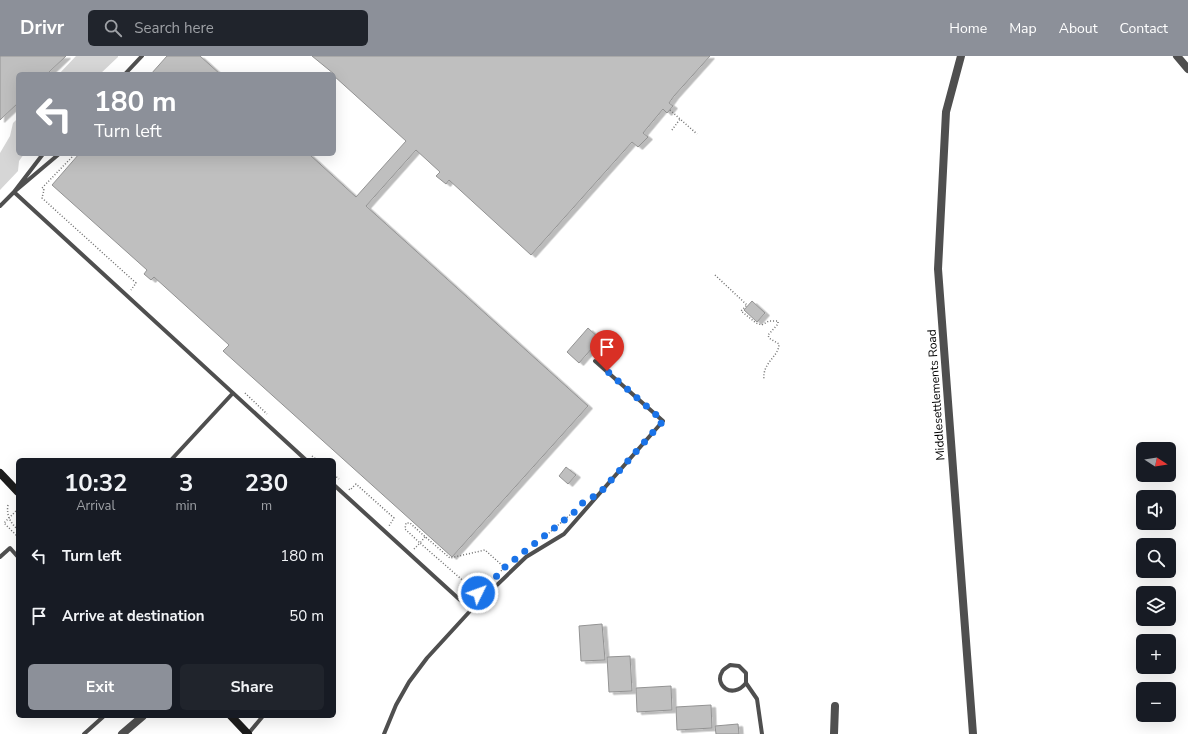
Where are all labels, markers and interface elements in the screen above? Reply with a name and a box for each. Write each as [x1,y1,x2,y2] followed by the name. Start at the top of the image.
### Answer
[88,10,368,46] search box
[20,15,64,41] text: Drivr
[102,17,124,39] icon: search
[134,18,214,38] text: Search here
[949,19,987,38] text: Home
[1009,19,1037,38] text: Map
[1059,19,1098,38] text: About
[1120,19,1168,38] text: Contact
[94,83,177,121] text: 180 m
[28,88,80,140] icon: left
[94,119,162,143] text: Turn left
[923,329,949,461] street label: Middlesettlements Road
[590,330,624,371] pin
[596,336,618,358] icon: arrive
[1136,442,1176,482] north arrow
[1136,442,1176,722] map controls
[64,467,127,499] text: 10:32
[179,467,193,499] text: 3
[245,467,288,499] text: 230
[1136,490,1176,530] button: sound
[76,497,115,515] text: Arrival
[175,497,197,515] text: min
[261,497,272,515] text: m
[1136,538,1176,578] button: search
[28,545,50,567] icon: left
[62,546,121,566] text: Turn left
[280,546,324,566] text: 180 m
[457,572,499,614] position arrow
[1136,586,1176,626] button: layers
[28,605,50,627] icon: arrive
[62,606,205,626] text: Arrive at destination
[289,606,324,626] text: 50 m
[1136,634,1176,674] button: +
[28,664,172,710] button: Exit
[180,664,324,710] button: Share
[1136,682,1176,722] button: −

